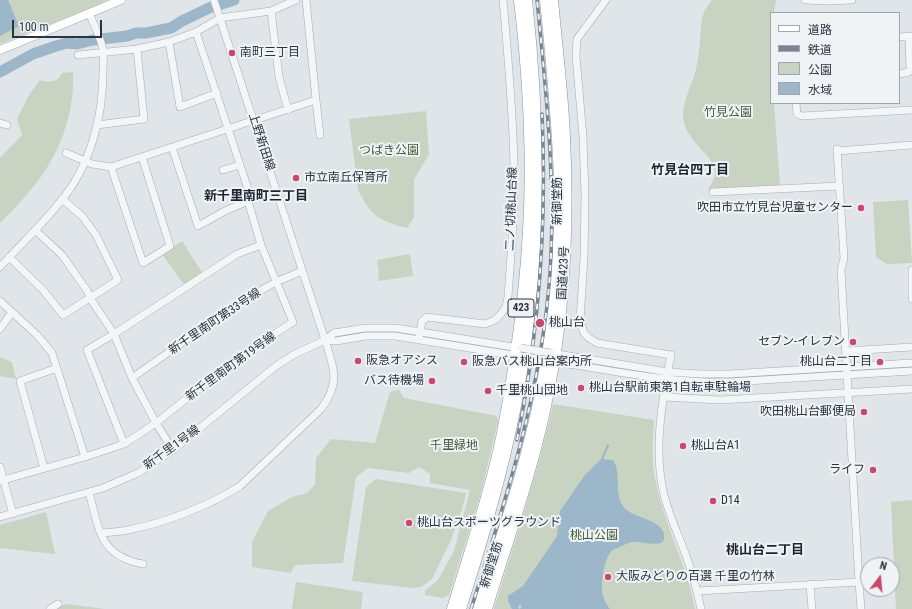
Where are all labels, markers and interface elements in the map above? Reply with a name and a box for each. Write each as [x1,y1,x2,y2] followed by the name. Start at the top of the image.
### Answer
[14,12,104,38] scale bar
[770,12,900,104] legend
[19,20,49,34] text: 100 m
[808,23,832,37] text: 道路
[808,43,832,57] text: 鉄道
[240,46,300,60] place label: 南町三丁目
[227,48,237,58] marker: 南町三丁目
[808,63,832,77] text: 公園
[808,83,832,97] text: 水域
[704,106,752,120] park label: 竹見公園
[245,111,277,173] street label: 上野新田線
[359,144,419,158] park label: つばき公園
[651,163,729,179] district label: 竹見台四丁目
[503,167,521,251] street label: 二ノ切桃山台線
[304,171,388,185] place label: 市立南丘保育所
[291,173,301,183] marker: 市立南丘保育所
[551,177,565,225] street label: 新御堂筋
[204,189,308,205] district label: 新千里南町三丁目
[697,201,853,215] place label: 吹田市立竹見台児童センター
[856,203,866,213] marker: 吹田市立竹見台児童センター
[555,246,573,300] street label: 国道423号
[166,286,264,358] street label: 新千里南町第33号線
[508,299,534,317] road number: 423
[549,316,585,330] place label: 桃山台
[534,317,546,329] marker: 桃山台
[183,329,279,405] street label: 新千里南町第19号線
[758,335,845,349] place label: セブン-イレブン
[848,337,858,347] marker: セブン-イレブン
[366,354,438,368] place label: 阪急オアシス
[472,355,592,369] place label: 阪急バス桃山台案内所
[800,355,872,369] place label: 桃山台二丁目
[353,356,363,366] marker: 阪急オアシス
[459,357,469,367] marker: 阪急バス桃山台案内所
[875,357,885,367] marker: 桃山台二丁目
[364,374,424,388] place label: バス待機場
[427,376,437,386] marker: バス待機場
[589,381,751,395] place label: 桃山台駅前東第1自転車駐輪場
[576,383,586,393] marker: 桃山台駅前東第1自転車駐輪場
[496,384,568,398] place label: 千里桃山団地
[483,386,493,396] marker: 千里桃山団地
[760,405,856,419] place label: 吹田桃山台郵便局
[859,407,869,417] marker: 吹田桃山台郵便局
[141,423,203,473] street label: 新千里1号線
[430,439,478,453] park label: 千里緑地
[691,439,740,453] place label: 桃山台A1
[678,441,688,451] marker: 桃山台A1
[829,463,865,477] place label: ライフ
[868,465,878,475] marker: ライフ
[721,494,740,508] place label: D14
[708,496,718,506] marker: D14
[417,516,561,530] place label: 桃山台スポーツグラウンド
[404,518,414,528] marker: 桃山台スポーツグラウンド
[570,529,618,543] park label: 桃山公園
[478,540,506,590] street label: 新御堂筋
[726,543,804,559] district label: 桃山台二丁目
[860,557,900,597] north arrow
[878,559,888,573] text: N
[616,570,775,584] place label: 大阪みどりの百選 千里の竹林
[603,572,613,582] marker: 大阪みどりの百選 千里の竹林

